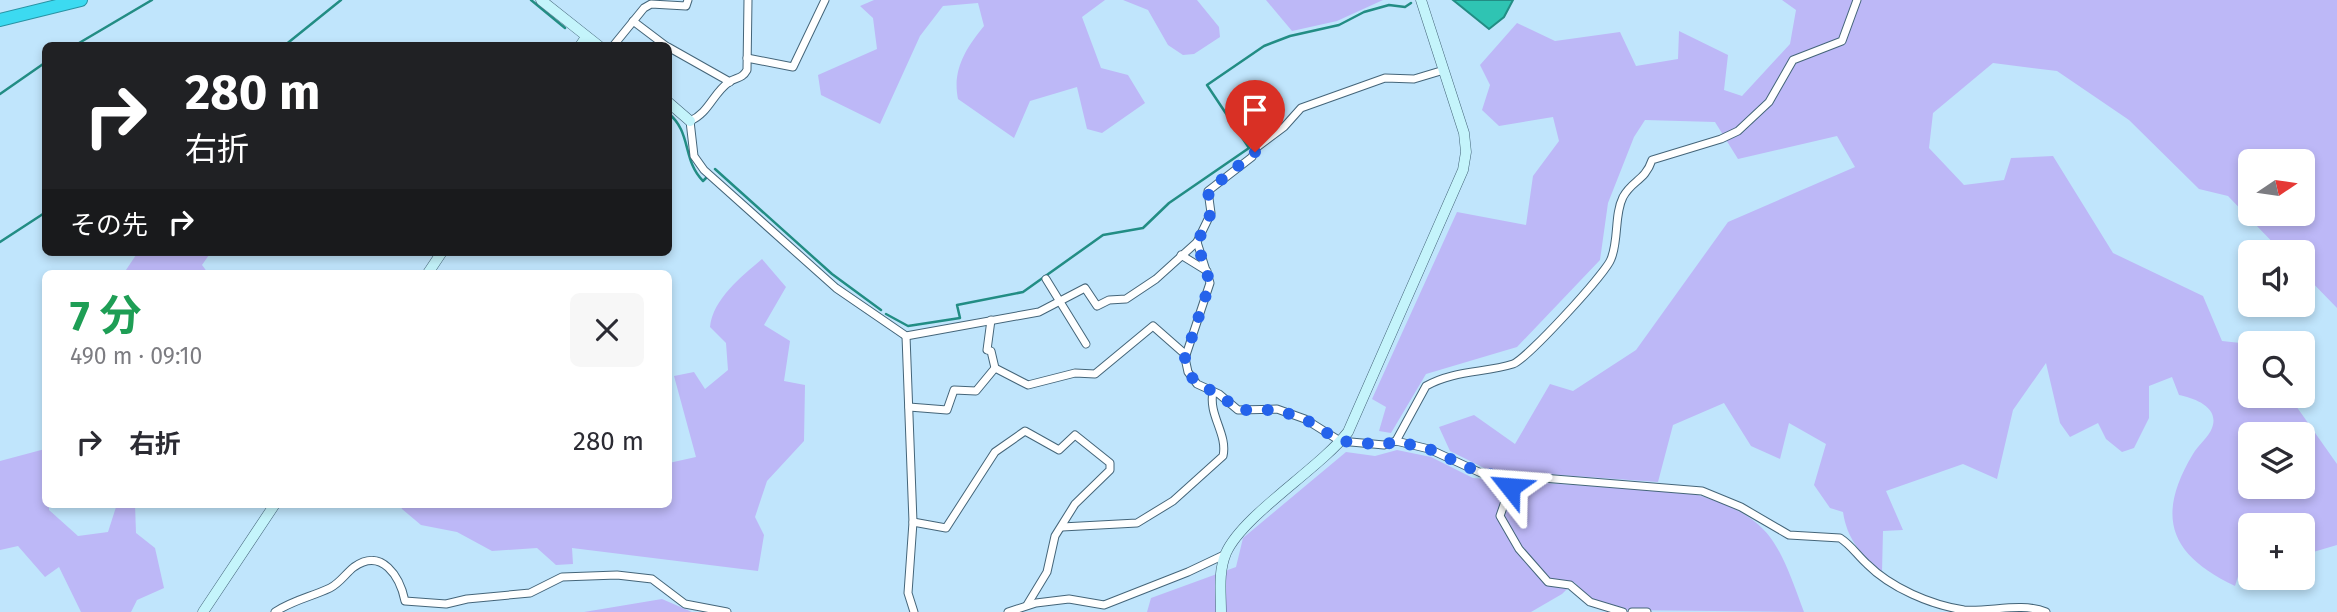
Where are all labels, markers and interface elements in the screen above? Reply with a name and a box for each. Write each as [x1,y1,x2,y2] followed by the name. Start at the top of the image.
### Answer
[185,63,321,122] text: 280 m
[70,70,161,161] icon: right
[1225,80,1285,152] pin
[1236,91,1274,129] icon: arrive
[185,130,249,168] text: 右折
[2238,149,2315,226] north arrow
[2238,149,2315,590] map controls
[162,203,200,241] icon: right
[70,210,148,241] text: その先
[2238,240,2315,317] button: sound
[70,291,142,341] text: 7 分
[570,293,644,367] button: close
[2238,331,2315,408] button: search
[70,342,202,370] text: 490 m · 09:10
[2238,422,2315,499] button: layers
[70,423,108,461] icon: right
[573,426,644,457] text: 280 m
[129,429,181,460] text: 右折
[1473,450,1547,524] position arrow
[2238,513,2315,590] button: +

